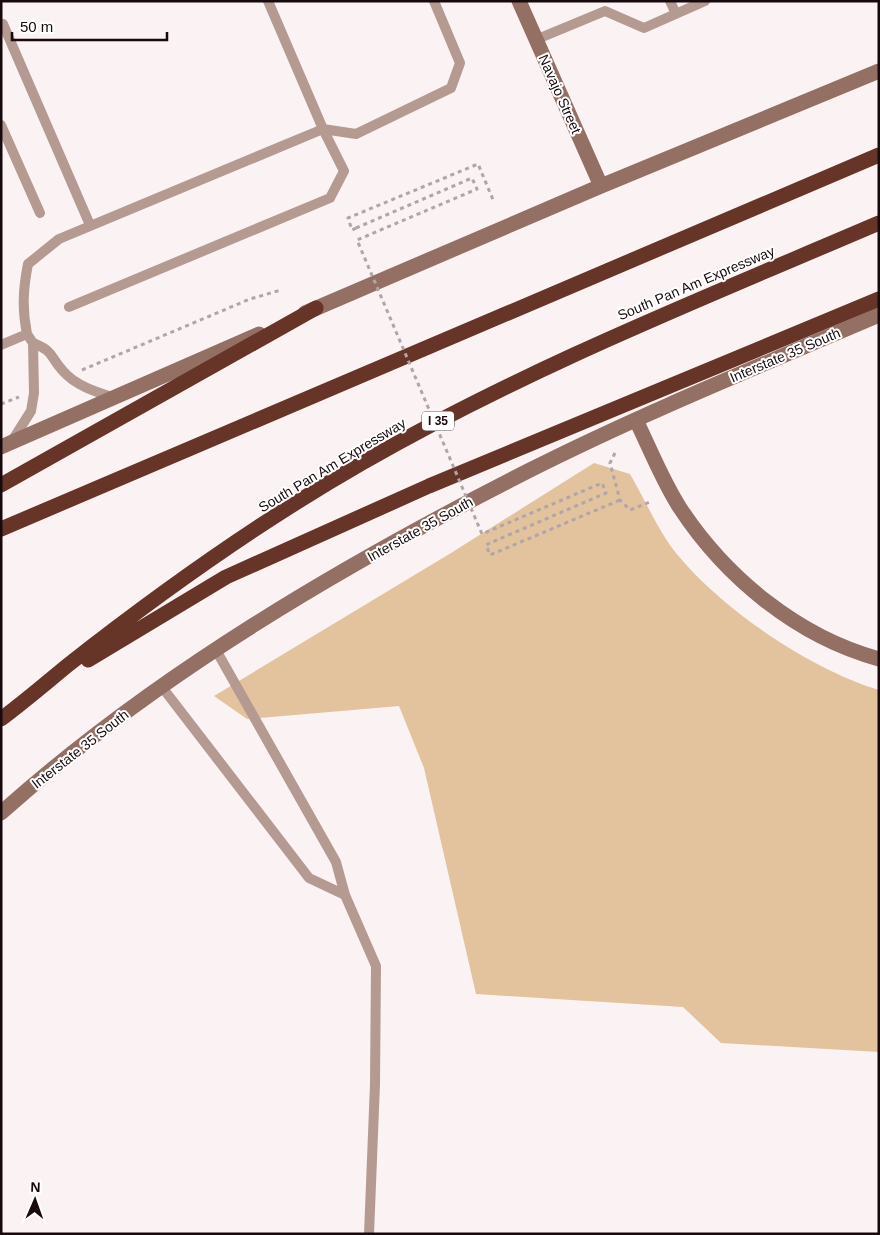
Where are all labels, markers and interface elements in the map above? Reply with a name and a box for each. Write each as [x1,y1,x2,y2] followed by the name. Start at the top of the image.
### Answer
[12,10,168,42] scale bar
[20,18,53,35] text: 50 m
[535,52,585,136] street label: Navajo Street
[615,243,777,323] street label: South Pan Am Expressway
[727,325,843,385] street label: Interstate 35 South
[422,412,454,431] road number: I 35
[256,415,408,515] street label: South Pan Am Expressway
[364,493,476,565] street label: Interstate 35 South
[28,706,132,792] street label: Interstate 35 South
[10,1175,60,1225] north arrow
[30,1179,41,1195] text: N

